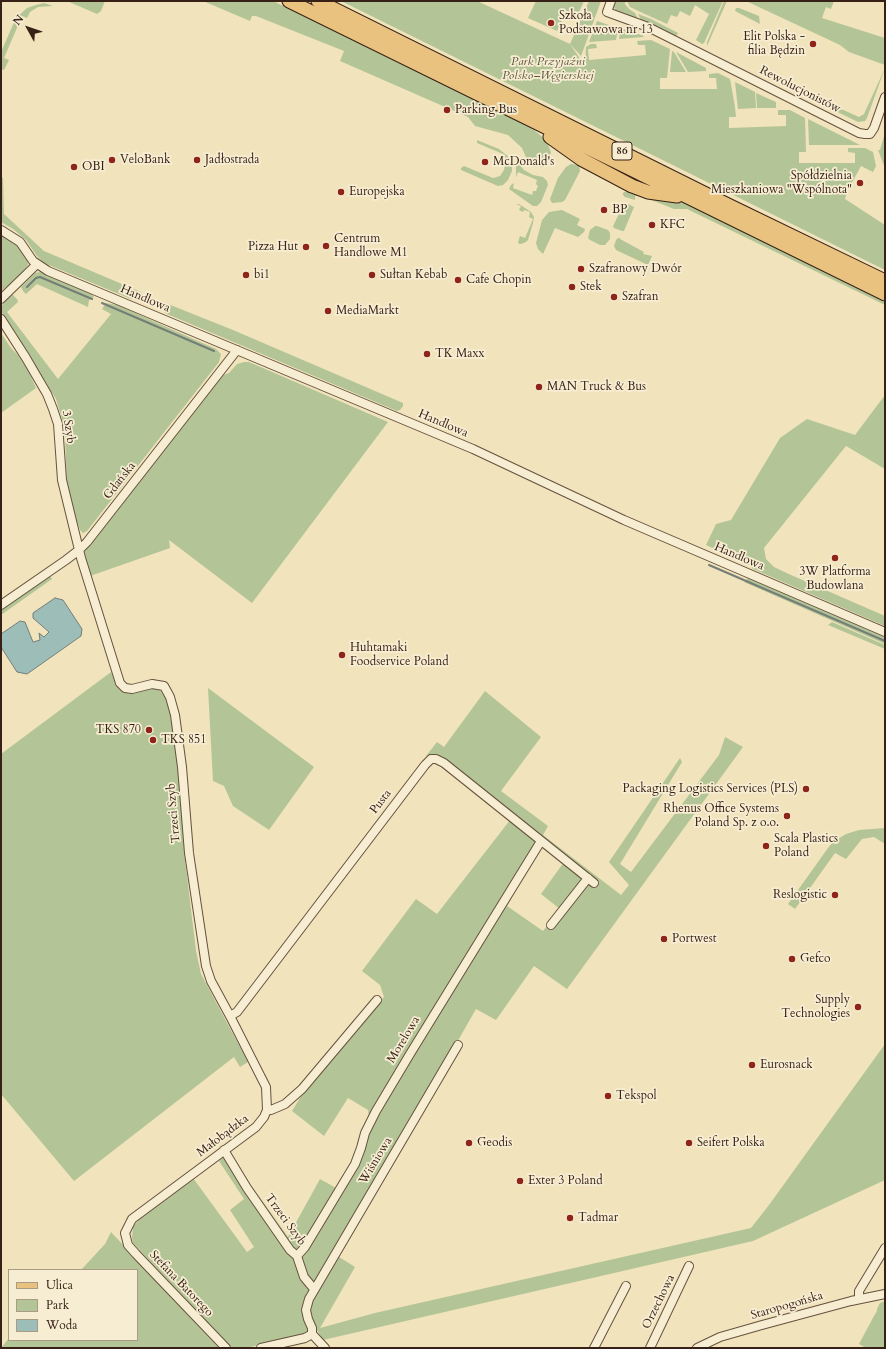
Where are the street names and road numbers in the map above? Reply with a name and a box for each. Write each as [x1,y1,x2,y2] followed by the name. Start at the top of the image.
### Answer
[757,63,843,117] street label: Rewolucjonistów
[612,142,632,160] road number: 86
[118,282,172,316] street label: Handlowa
[416,407,470,441] street label: Handlowa
[58,409,78,445] street label: 3 Szyb
[101,459,139,503] street label: Gdańska
[712,540,766,574] street label: Handlowa
[164,782,184,844] street label: Trzeci Szyb
[367,787,395,817] street label: Pusta
[384,1014,424,1066] street label: Morelowa
[194,1112,252,1160] street label: Małobądzka
[356,1135,396,1187] street label: Wiśniowa
[261,1191,309,1249] street label: Trzeci Szyb
[146,1248,216,1320] street label: Stefana Batorego
[640,1272,678,1332] street label: Orzechowa
[749,1289,825,1323] street label: Staropogońska

